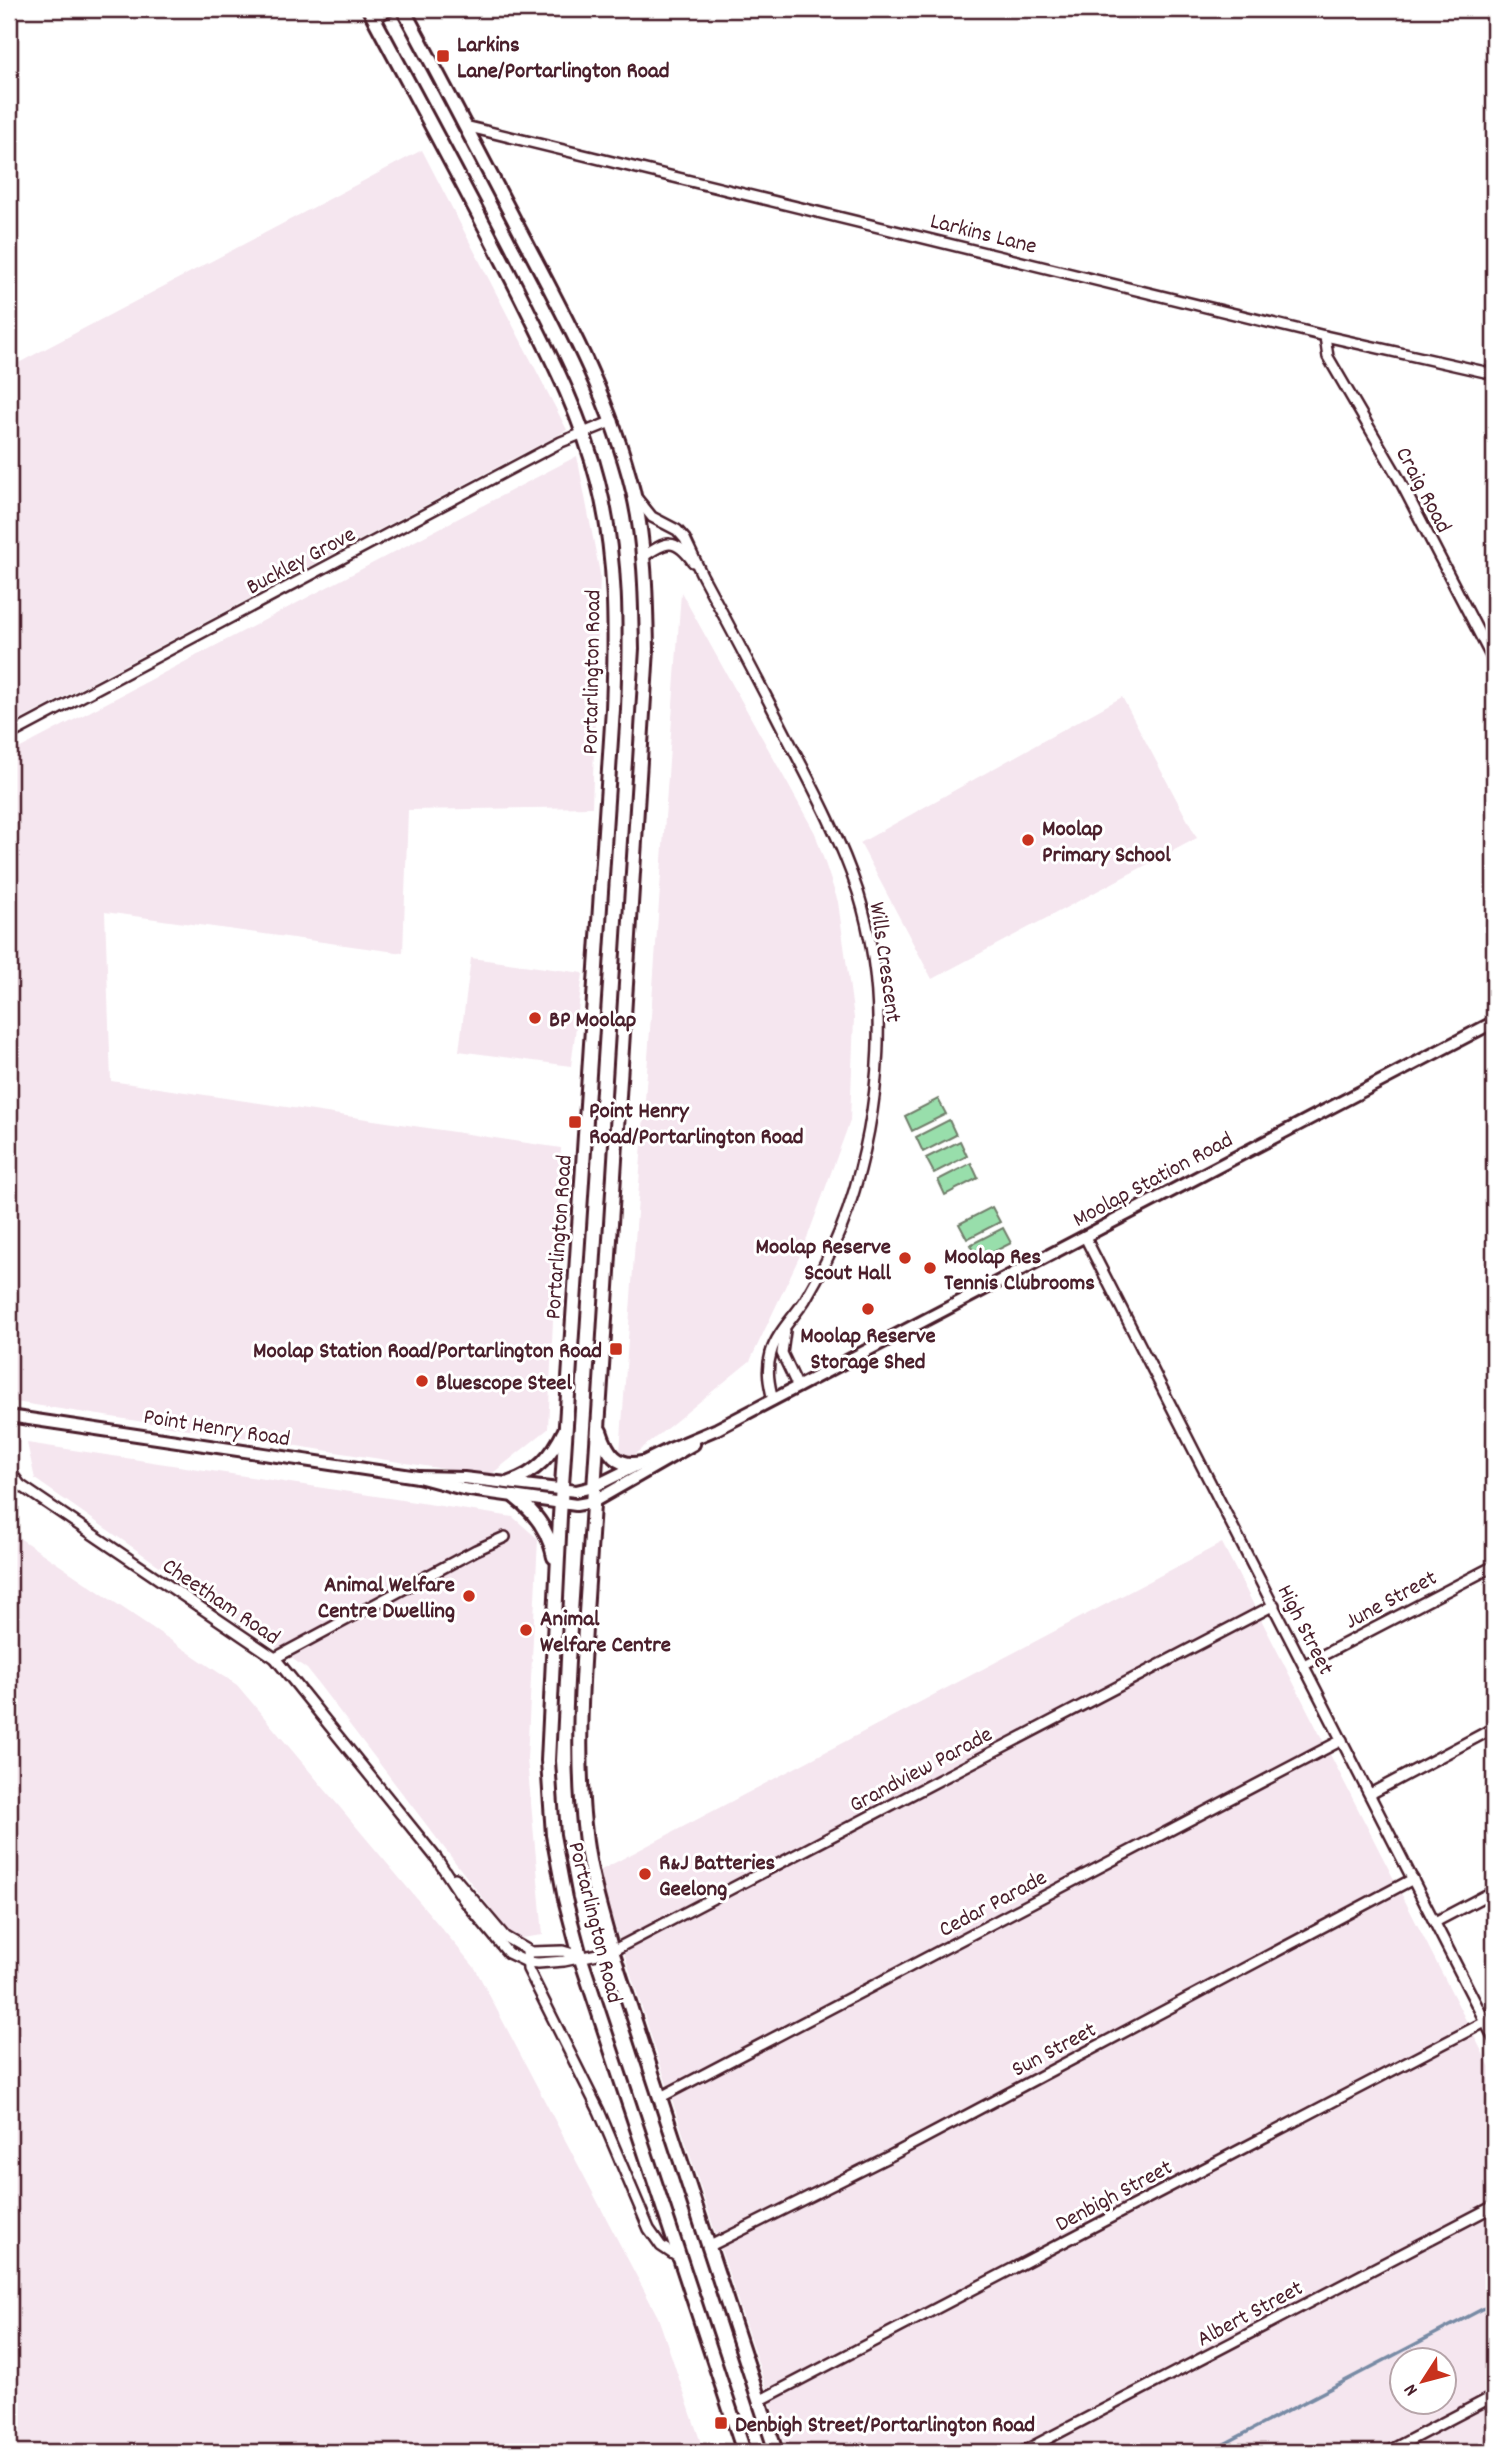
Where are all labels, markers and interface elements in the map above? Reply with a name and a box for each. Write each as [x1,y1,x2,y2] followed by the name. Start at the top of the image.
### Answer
[457,30,670,89] place label: Larkins Lane/Portarlington Road
[435,48,451,64] marker: Larkins Lane/Portarlington Road
[926,206,1040,265] street label: Larkins Lane
[1385,442,1458,540] street label: Craig Road
[241,519,362,605] street label: Buckley Grove
[576,589,611,755] street label: Portarlington Road
[1042,814,1171,873] place label: Moolap Primary School
[1020,832,1036,848] marker: Moolap Primary School
[859,900,908,1025] street label: Wills Crescent
[549,1005,637,1038] place label: BP Moolap
[527,1010,543,1026] marker: BP Moolap
[589,1096,804,1155] place label: Point Henry Road/Portarlington Road
[567,1114,583,1130] marker: Point Henry Road/Portarlington Road
[1068,1125,1240,1237] street label: Moolap Station Road
[538,1154,583,1321] street label: Portarlington Road
[756,1232,892,1291] place label: Moolap Reserve Scout Hall
[944,1242,1095,1301] place label: Moolap Res Tennis Clubrooms
[897,1250,913,1266] marker: Moolap Reserve Scout Hall
[922,1260,938,1276] marker: Moolap Res Tennis Clubrooms
[860,1301,876,1317] marker: Moolap Reserve Storage Shed
[800,1321,936,1380] place label: Moolap Reserve Storage Shed
[253,1336,602,1369] place label: Moolap Station Road/Portarlington Road
[608,1341,624,1357] marker: Moolap Station Road/Portarlington Road
[436,1368,572,1401] place label: Bluescope Steel
[414,1373,430,1389] marker: Bluescope Steel
[141,1402,292,1457] street label: Point Henry Road
[154,1551,286,1655] street label: Cheetham Road
[1340,1563,1444,1639] street label: June Street
[318,1570,455,1629] place label: Animal Welfare Centre Dwelling
[1267,1580,1341,1682] street label: High Street
[461,1588,477,1604] marker: Animal Welfare Centre Dwelling
[540,1604,671,1663] place label: Animal Welfare Centre
[518,1622,534,1638] marker: Animal Welfare Centre
[844,1719,999,1823] street label: Grandview Parade
[558,1839,630,2007] street label: Portarlington Road
[659,1848,776,1907] place label: R&J Batteries Geelong
[934,1863,1054,1947] street label: Cedar Parade
[637,1866,653,1882] marker: R&J Batteries Geelong
[1006,2015,1103,2087] street label: Sun Street
[1050,2152,1179,2242] street label: Denbigh Street
[1192,2273,1310,2357] street label: Albert Street
[1388,2346,1458,2416] north arrow
[1398,2377,1426,2401] text: N
[735,2410,1035,2443] place label: Denbigh Street/Portarlington Road
[713,2415,729,2431] marker: Denbigh Street/Portarlington Road

